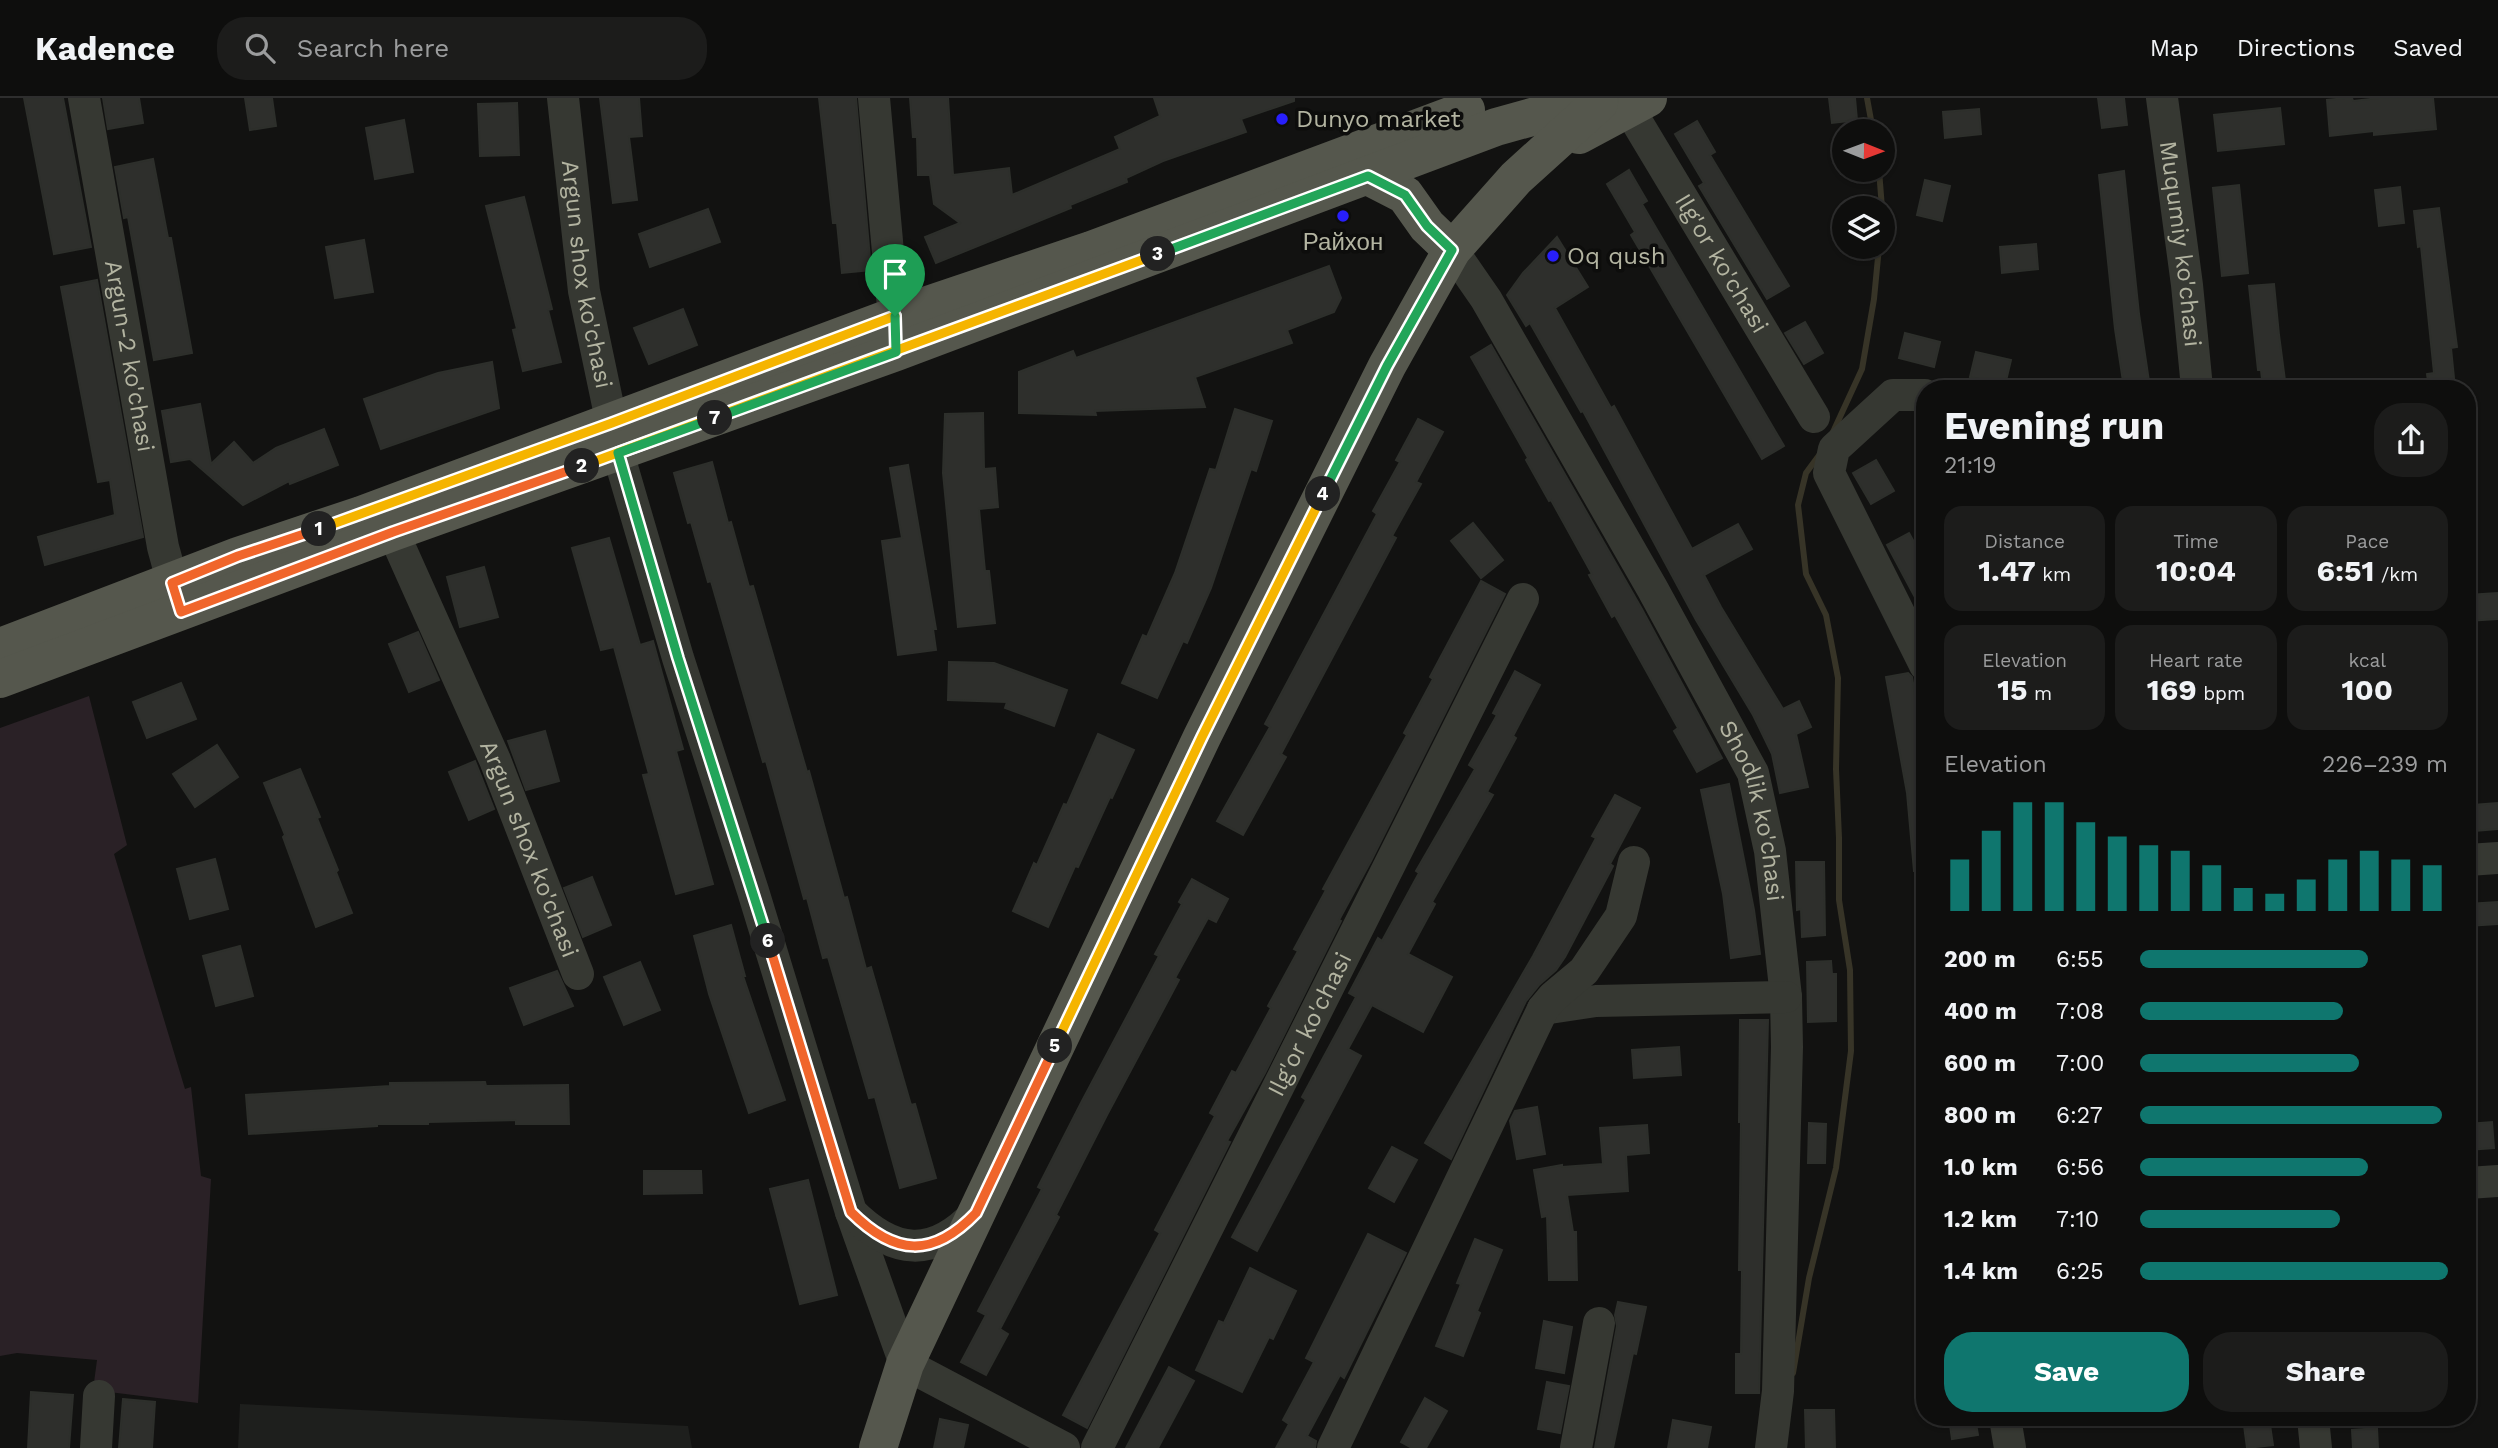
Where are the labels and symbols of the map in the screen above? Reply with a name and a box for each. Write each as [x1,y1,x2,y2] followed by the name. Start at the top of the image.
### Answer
[1296,105,1461,133] place label: Dunyo market
[1274,111,1290,127] marker: Dunyo market
[1832,119,1895,182] north arrow
[2154,139,2207,348] street label: Muqumiy ko'chasi
[556,159,618,391] street label: Argun shox ko'chasi
[1669,189,1774,338] street label: Ilg'or ko'chasi
[1335,208,1351,224] marker: Райхон
[1303,228,1383,256] place label: Райхон
[1140,236,1176,272] pin: 3
[1567,242,1666,270] place label: Oq qush
[865,244,925,316] pin
[1545,248,1561,264] marker: Oq qush
[99,258,160,454] street label: Argun-2 ko'chasi
[698,400,732,436] pin: 7
[564,448,600,484] pin: 2
[1306,476,1340,512] pin: 4
[302,512,336,546] pin: 1
[1713,716,1789,903] street label: Shodlik ko'chasi
[474,736,584,961] street label: Argun shox ko'chasi
[750,924,786,958] pin: 6
[1262,948,1357,1101] street label: Ilg'or ko'chasi
[1038,1028,1072,1063] pin: 5

